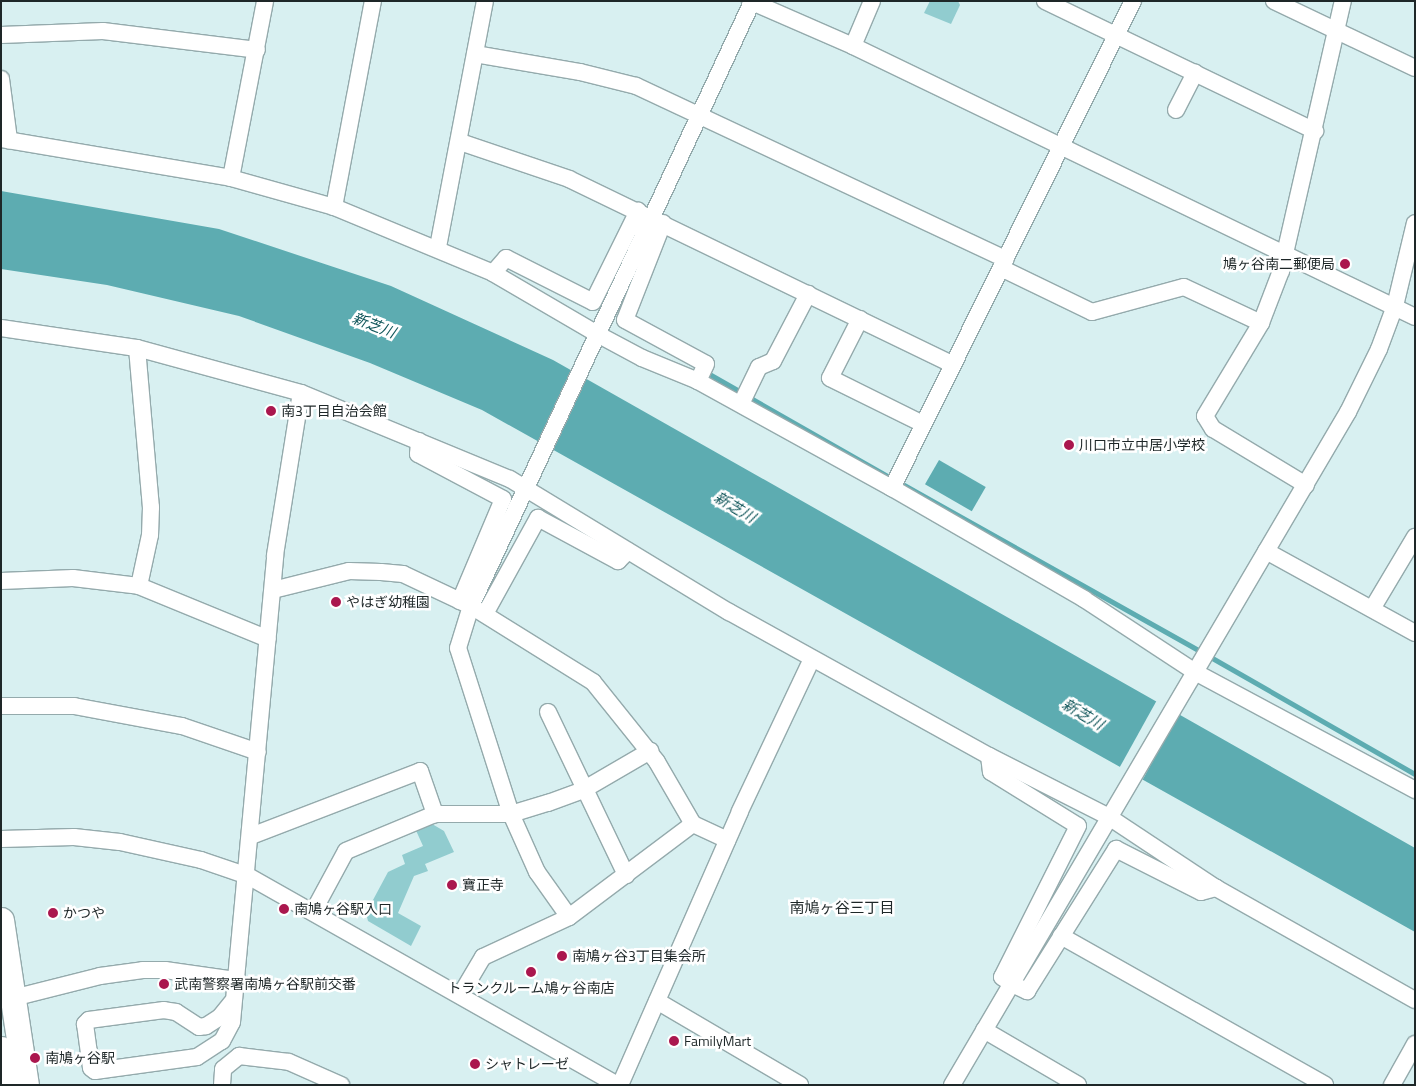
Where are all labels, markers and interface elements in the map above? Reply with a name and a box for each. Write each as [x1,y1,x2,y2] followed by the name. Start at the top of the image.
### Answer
[1223,256,1335,272] place label: 鳩ヶ谷南二郵便局
[1339,258,1351,270] marker: 鳩ヶ谷南二郵便局
[350,309,398,341] water label: 新芝川
[281,403,387,419] place label: 南3丁目自治会館
[265,405,277,417] marker: 南3丁目自治会館
[1079,437,1205,453] place label: 川口市立中居小学校
[1063,439,1075,451] marker: 川口市立中居小学校
[711,488,759,526] water label: 新芝川
[346,594,430,610] place label: やはぎ幼稚園
[330,596,342,608] marker: やはぎ幼稚園
[1059,695,1107,733] water label: 新芝川
[462,877,504,893] place label: 寶正寺
[446,879,458,891] marker: 寶正寺
[790,899,894,917] district label: 南鳩ヶ谷三丁目
[294,901,392,917] place label: 南鳩ヶ谷駅入口
[278,903,290,915] marker: 南鳩ヶ谷駅入口
[63,905,105,921] place label: かつや
[47,907,59,919] marker: かつや
[572,948,706,964] place label: 南鳩ヶ谷3丁目集会所
[556,950,568,962] marker: 南鳩ヶ谷3丁目集会所
[525,966,537,978] marker: トランクルーム鳩ヶ谷南店
[174,976,356,992] place label: 武南警察署南鳩ヶ谷駅前交番
[158,978,170,990] marker: 武南警察署南鳩ヶ谷駅前交番
[447,980,615,996] place label: トランクルーム鳩ヶ谷南店
[684,1033,751,1049] place label: FamilyMart
[668,1035,680,1047] marker: FamilyMart
[45,1050,115,1066] place label: 南鳩ヶ谷駅
[29,1052,41,1064] marker: 南鳩ヶ谷駅
[485,1056,569,1072] place label: シャトレーゼ
[469,1058,481,1070] marker: シャトレーゼ

